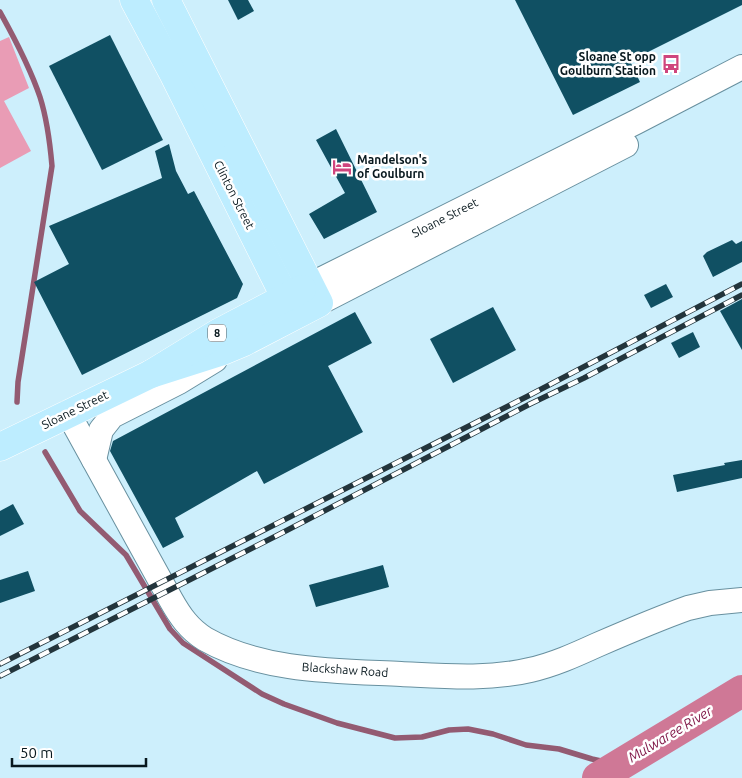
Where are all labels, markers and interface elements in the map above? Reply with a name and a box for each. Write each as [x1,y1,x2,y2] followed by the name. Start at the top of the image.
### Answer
[560,50,656,77] place label: Sloane St opp Goulburn Station
[660,53,682,75] bus stop icon: Sloane St opp Goulburn Station
[357,153,428,180] place label: Mandelson's of Goulburn
[331,156,353,178] hotel icon: Mandelson's of Goulburn
[212,158,257,231] street label: Clinton Street
[410,195,480,240] street label: Sloane Street
[208,324,226,342] road number: 8
[39,388,110,431] street label: Sloane Street
[301,660,389,679] street label: Blackshaw Road
[625,702,716,765] water label: Mulwaree River
[12,736,146,768] scale bar
[20,744,53,761] text: 50 m

